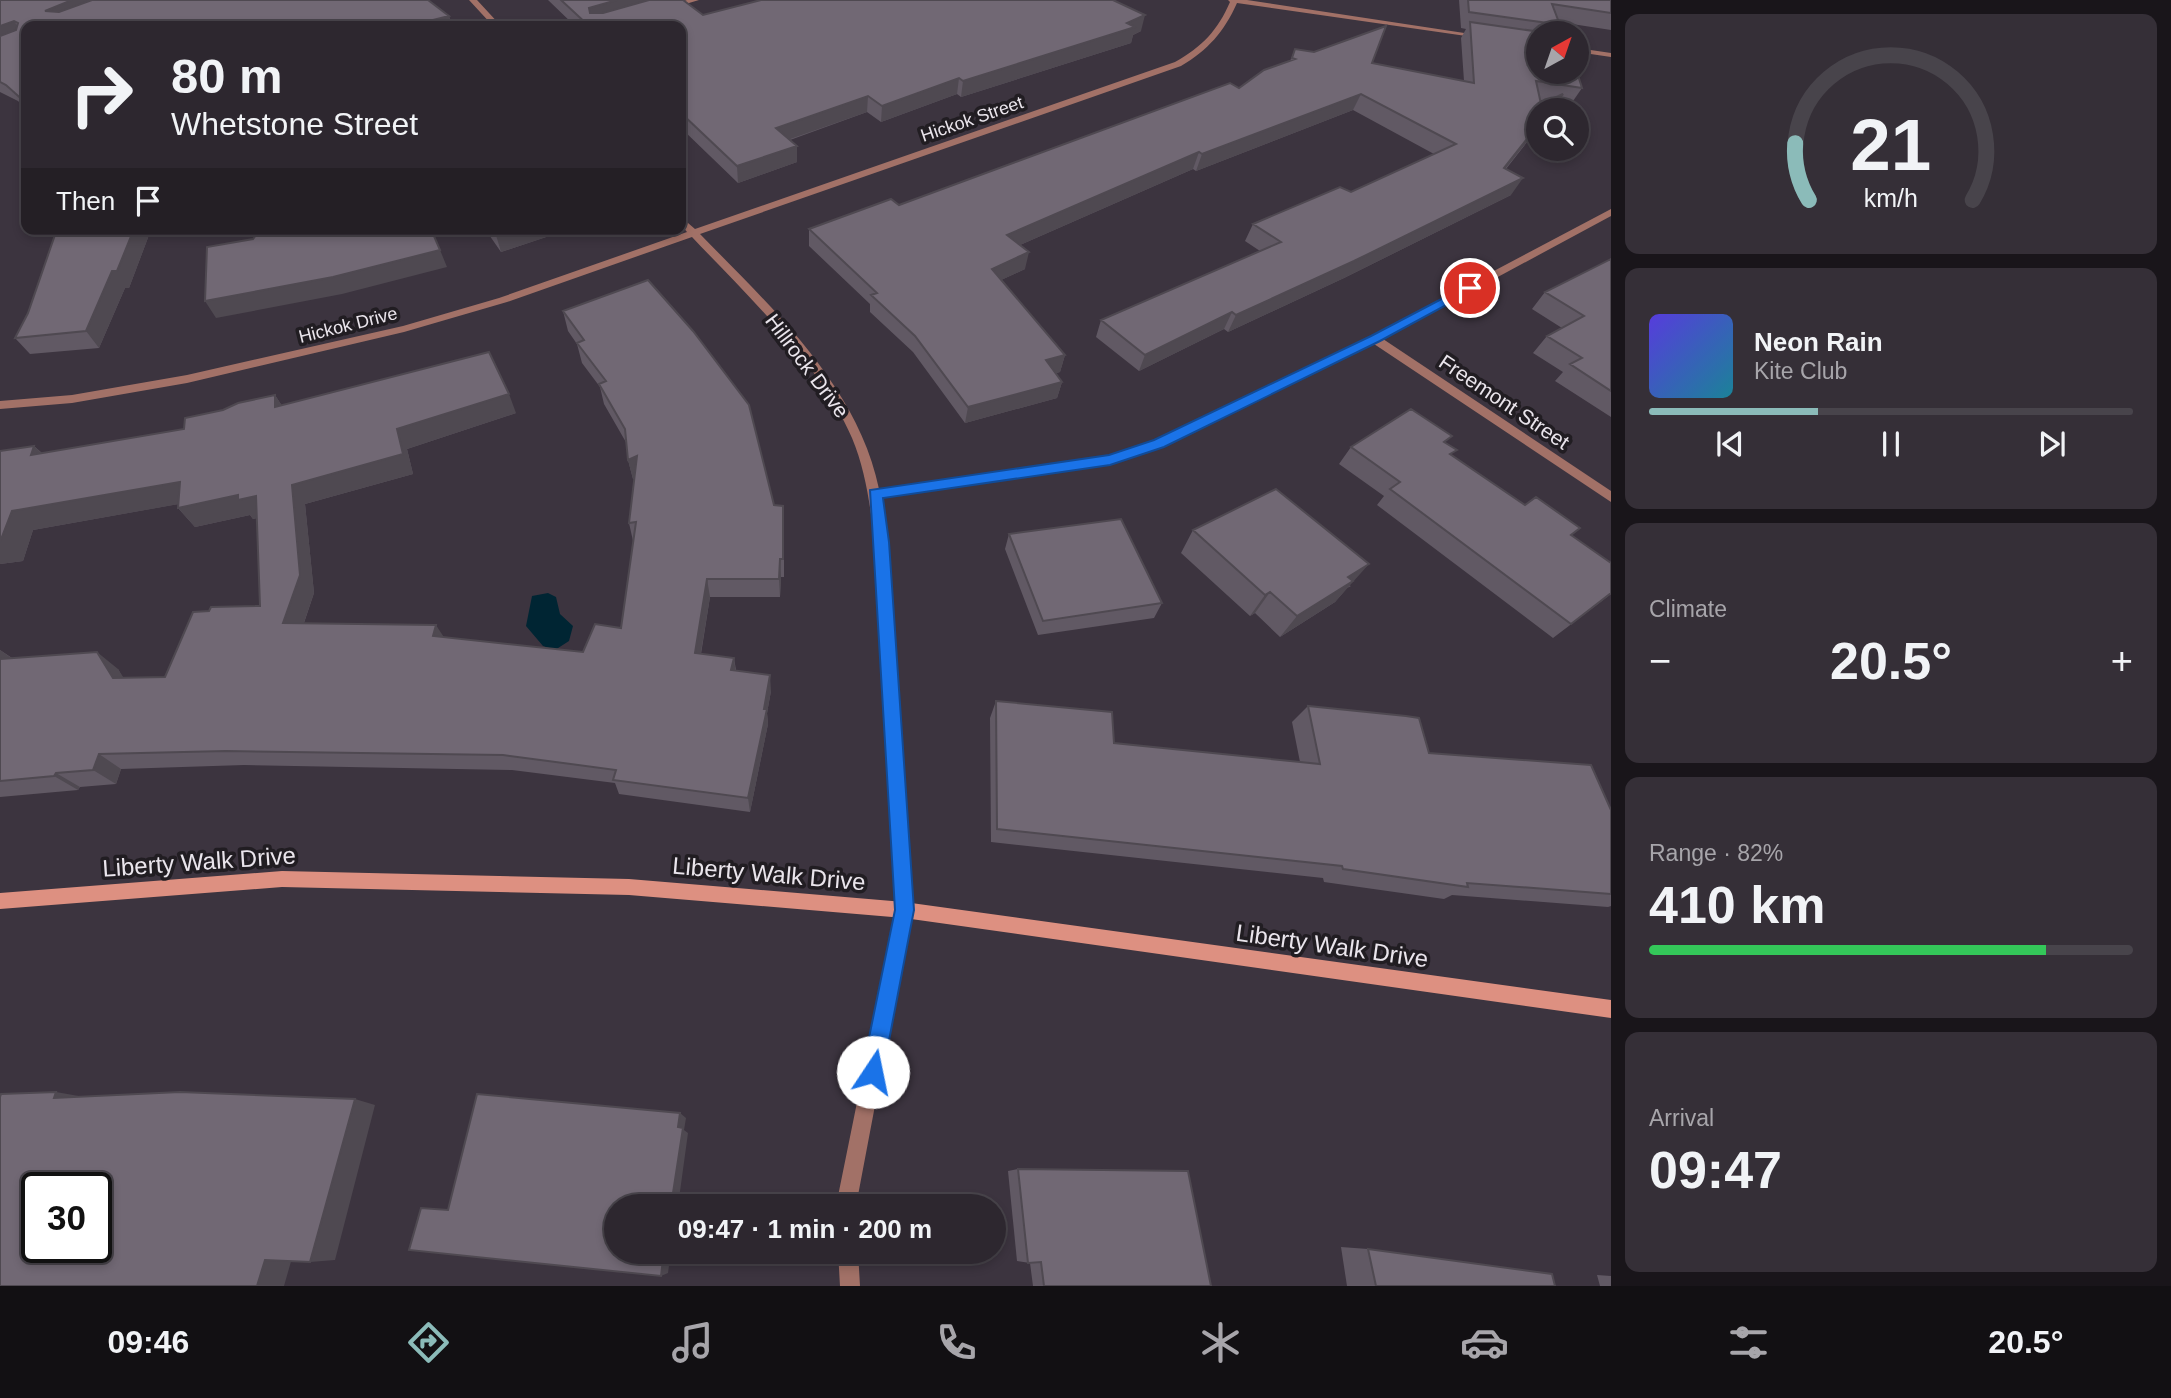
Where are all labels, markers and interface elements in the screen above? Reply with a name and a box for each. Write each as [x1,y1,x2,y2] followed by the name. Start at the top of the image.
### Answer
[1526,21,1589,84] north arrow
[1526,21,1589,161] map controls
[56,49,147,140] icon: right
[171,49,283,103] text: 80 m
[918,92,1026,146] street label: Hickok Street
[1526,98,1589,161] button: search
[1851,105,1931,186] text: 21
[171,106,418,142] text: Whetstone Street
[129,182,167,220] icon: arrive
[1864,184,1918,212] text: km/h
[56,186,115,216] text: Then
[1440,258,1500,318] pin
[1451,269,1489,307] icon: arrive
[297,303,399,347] street label: Hickok Drive
[761,309,854,422] street label: Hillrock Drive
[1754,327,1883,357] text: Neon Rain
[1435,350,1574,454] street label: Freemont Street
[1754,358,1847,384] text: Kite Club
[1711,425,1749,463] icon: previous
[1872,425,1910,463] icon: pause
[2033,425,2071,463] icon: next
[1649,596,1727,622] text: Climate
[1830,632,1952,690] text: 20.5°
[1649,640,1671,682] text: −
[2111,640,2133,682] text: +
[1649,840,1783,866] text: Range · 82%
[101,841,297,882] street label: Liberty Walk Drive
[671,852,867,895] street label: Liberty Walk Drive
[1649,876,1825,934] text: 410 km
[1234,919,1430,972] street label: Liberty Walk Drive
[836,1035,910,1109] position arrow
[1649,1105,1714,1131] text: Arrival
[1649,1141,1782,1199] text: 09:47
[21,1172,112,1263] speed limit sign: 30
[678,1214,932,1244] text: 09:47 · 1 min · 200 m
[404,1318,453,1367] icon: directions
[668,1318,717,1367] icon: music
[932,1318,981,1367] icon: phone
[1196,1318,1245,1367] icon: climate
[1460,1318,1509,1367] icon: car
[1724,1318,1773,1367] icon: filters
[108,1324,189,1360] text: 09:46
[1988,1324,2063,1360] text: 20.5°

